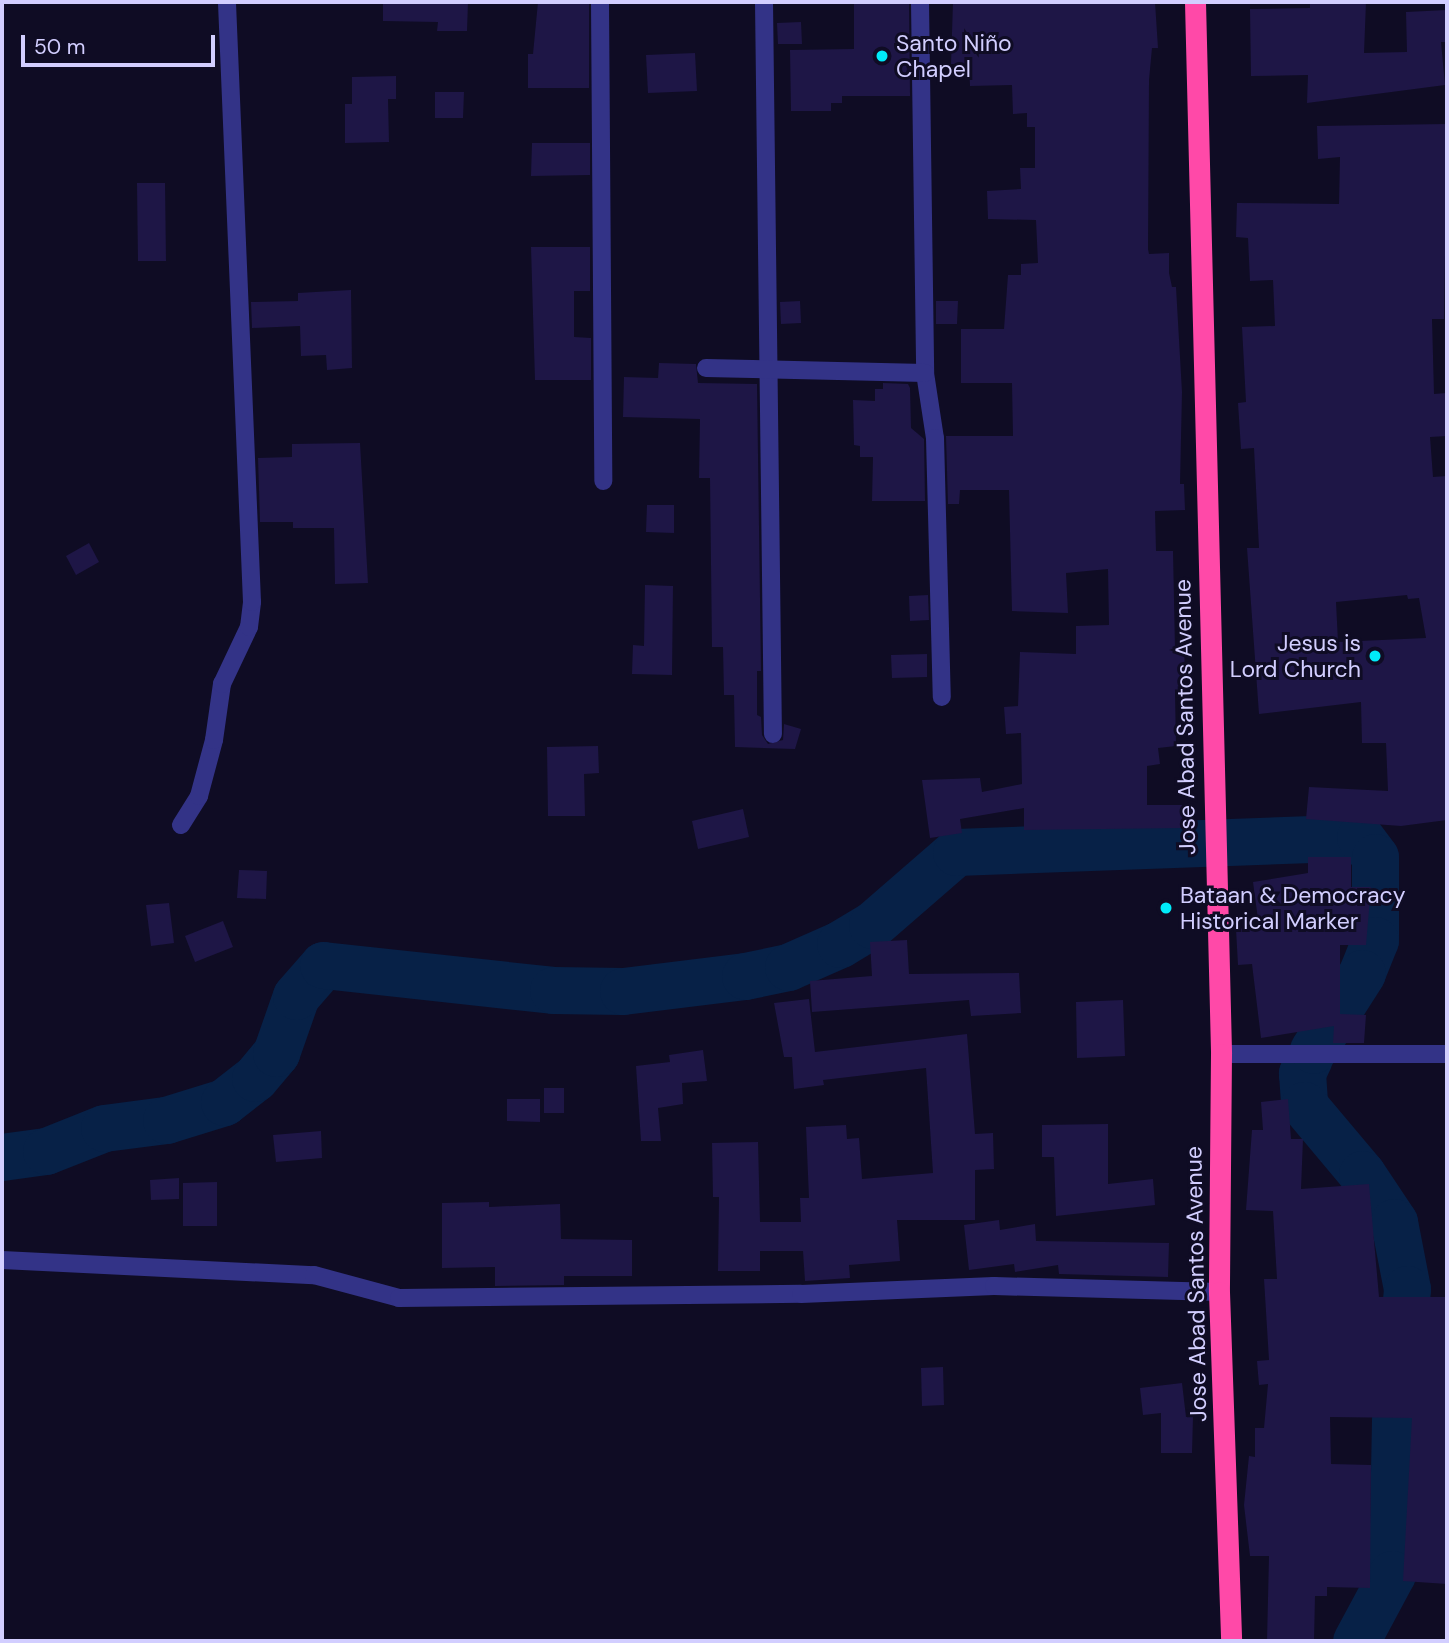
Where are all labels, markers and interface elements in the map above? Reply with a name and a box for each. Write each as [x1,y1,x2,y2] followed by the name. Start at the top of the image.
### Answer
[24,21,219,65] scale bar
[896,29,1012,83] place label: Santo Niño Chapel
[34,33,85,61] text: 50 m
[874,48,890,64] marker: Santo Niño Chapel
[1169,579,1201,855] street label: Jose Abad Santos Avenue
[1230,629,1361,683] place label: Jesus is Lord Church
[1367,648,1383,664] marker: Jesus is Lord Church
[1180,881,1406,935] place label: Bataan & Democracy Historical Marker
[1158,900,1174,916] marker: Bataan & Democracy Historical Marker
[1180,1146,1212,1422] street label: Jose Abad Santos Avenue

